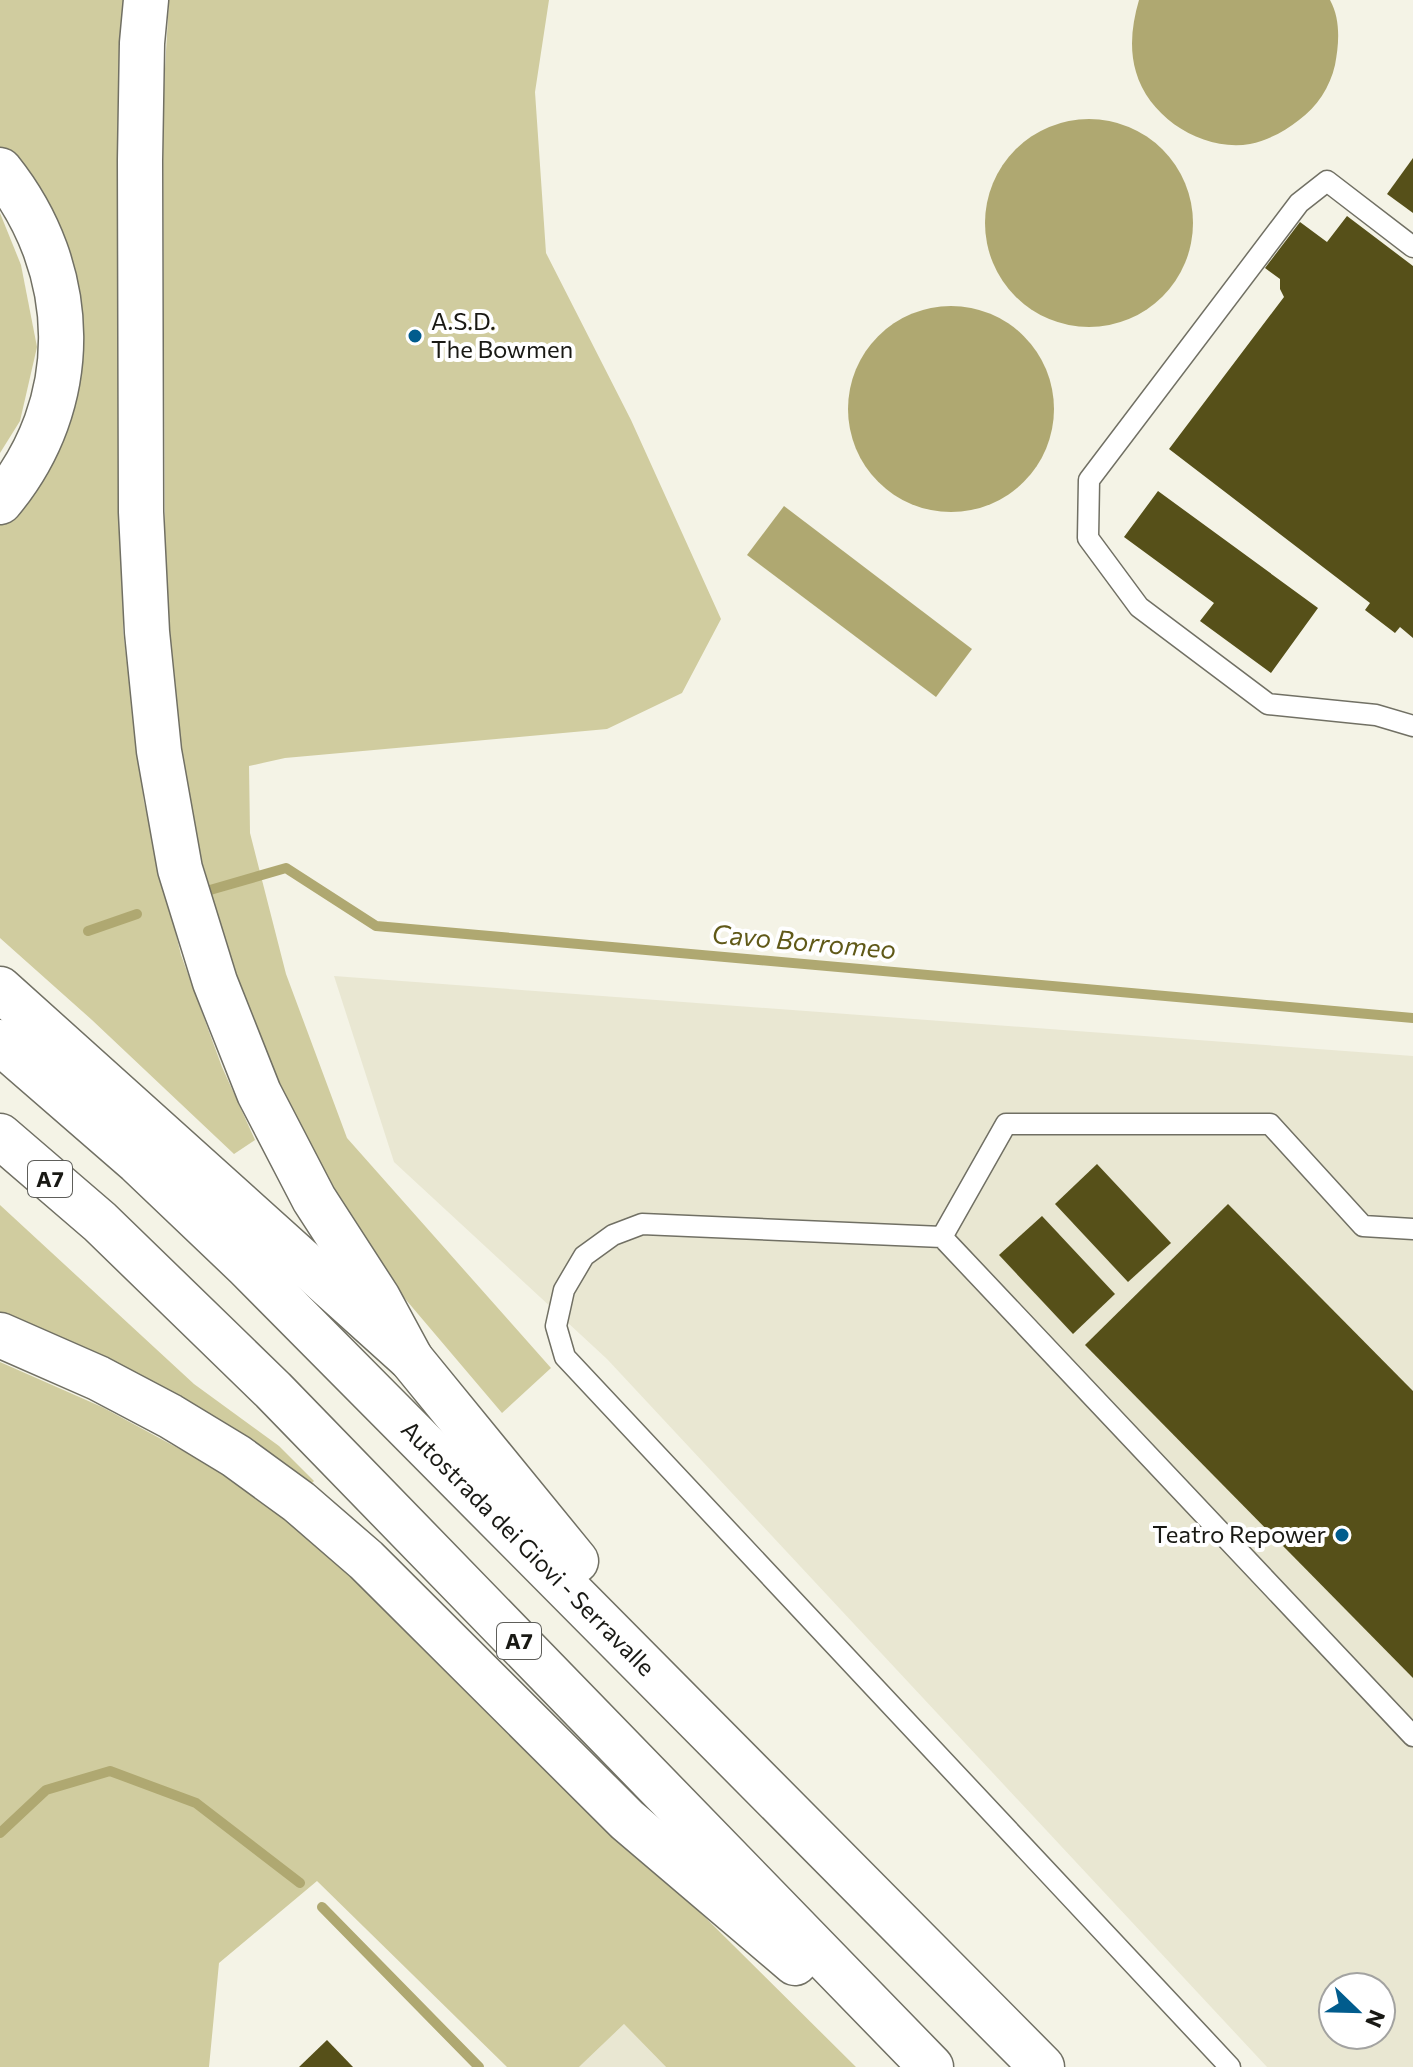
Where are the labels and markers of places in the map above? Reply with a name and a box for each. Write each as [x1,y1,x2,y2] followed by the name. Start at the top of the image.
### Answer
[431,306,573,363] place label: A.S.D. The Bowmen
[406,327,424,345] marker: A.S.D. The Bowmen
[1152,1519,1326,1548] place label: Teatro Repower
[1333,1526,1351,1544] marker: Teatro Repower

